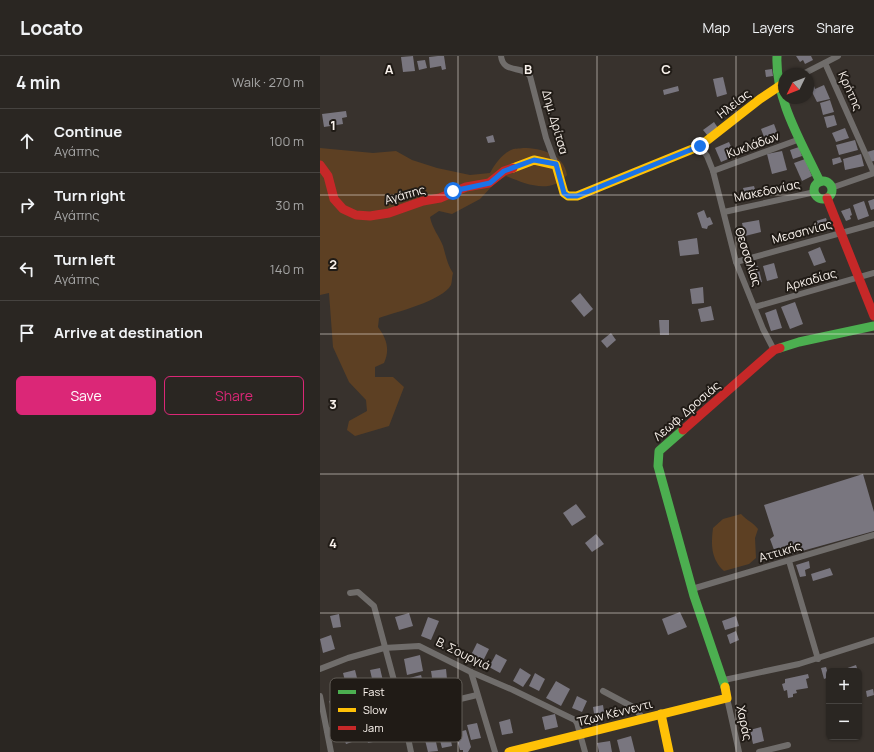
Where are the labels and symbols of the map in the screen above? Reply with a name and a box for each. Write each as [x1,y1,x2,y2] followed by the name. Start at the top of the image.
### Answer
[385,60,394,78] text: A
[524,60,532,78] text: B
[661,60,671,78] text: C
[778,68,814,104] north arrow
[834,68,867,113] street label: Κρήτης
[713,85,754,122] street label: Ηλείας
[538,88,573,156] street label: Δημ. Δρίτσα
[330,116,336,134] text: 1
[724,127,782,162] street label: Κυκλάδων
[691,137,709,155] route end
[732,175,802,206] street label: Μακεδονίας
[382,180,428,208] street label: Αγάπης
[444,182,462,200] route start
[770,215,834,248] street label: Μεσσηνίας
[731,225,766,289] street label: Θεσσαλίας
[329,255,337,273] text: 2
[783,264,839,295] street label: Αρκαδίας
[650,377,724,444] street label: Λεωφ. Δροσιάς
[329,395,337,413] text: 3
[329,534,337,552] text: 4
[756,537,804,566] street label: Αττικής
[433,633,493,674] street label: Β. Σουργιά
[330,678,462,742] legend
[363,684,385,699] text: Fast
[575,695,654,730] street label: Τζων Κέννεντι
[363,702,388,717] text: Slow
[732,704,757,742] street label: Χαράς
[363,720,384,735] text: Jam

